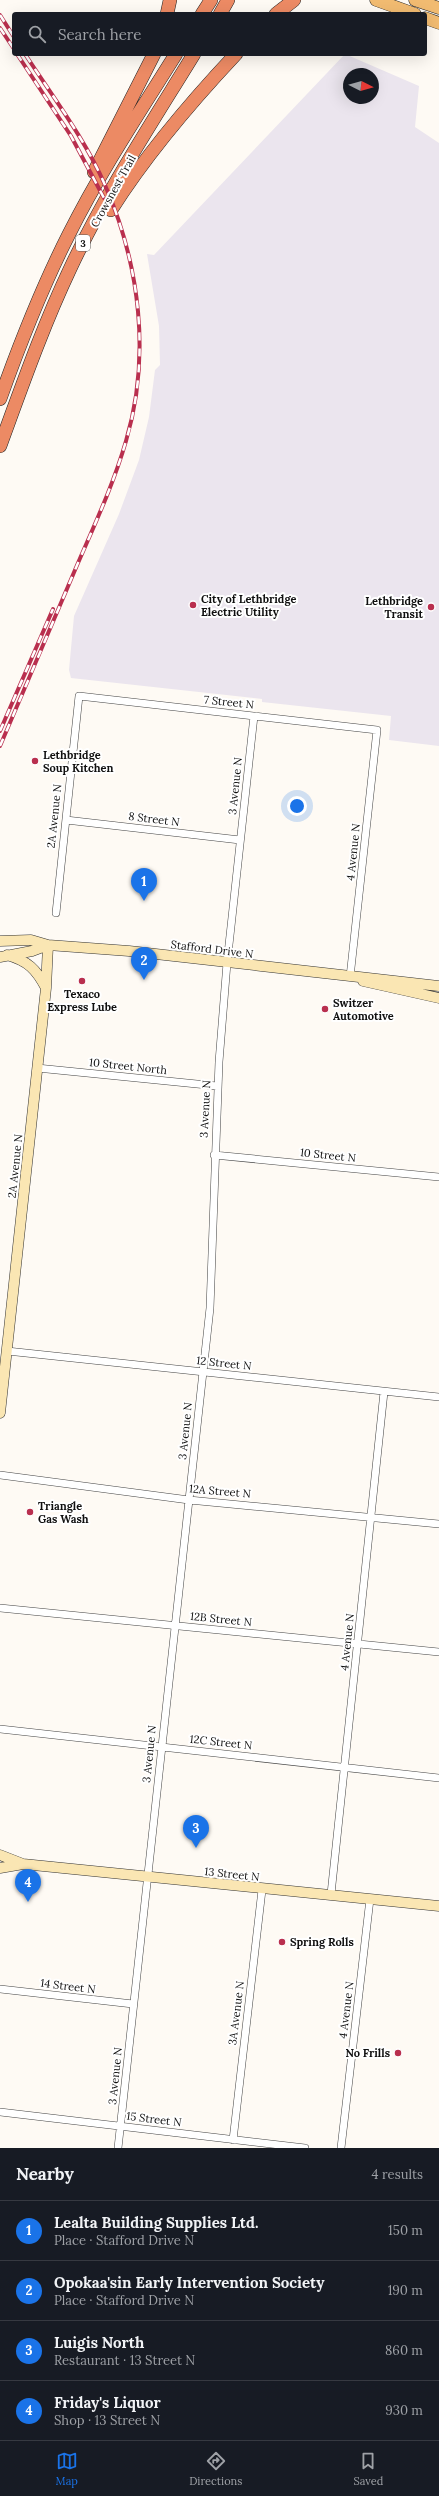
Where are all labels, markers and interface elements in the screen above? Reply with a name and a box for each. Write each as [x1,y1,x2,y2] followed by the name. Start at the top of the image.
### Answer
[12,12,427,56] search box
[26,23,48,45] icon: search
[58,25,141,44] text: Search here
[343,68,379,104] north arrow
[87,152,139,230] street label: Crowsnest Trail
[76,235,90,251] road number: 3
[201,592,296,619] place label: City of Lethbridge Electric Utility
[365,594,423,621] place label: Lethbridge Transit
[188,600,198,610] marker: City of Lethbridge Electric Utility
[426,602,436,612] marker: Lethbridge Transit
[203,692,255,712] street label: 7 Street N
[43,748,114,775] place label: Lethbridge Soup Kitchen
[30,756,40,766] marker: Lethbridge Soup Kitchen
[225,757,245,815] street label: 3 Avenue N
[44,783,64,849] street label: 2A Avenue N
[287,796,307,816] your location
[128,809,180,829] street label: 8 Street N
[343,823,363,881] street label: 4 Avenue N
[131,868,157,901] pin: 1
[170,937,254,961] street label: Stafford Drive N
[131,947,157,980] pin: 2
[77,976,87,986] marker: Texaco Express Lube
[47,987,117,1014] place label: Texaco Express Lube
[333,996,394,1023] place label: Switzer Automotive
[320,1004,330,1014] marker: Switzer Automotive
[88,1055,168,1077] street label: 10 Street North
[197,1080,213,1138] street label: 3 Avenue N
[5,1133,25,1199] street label: 2A Avenue N
[299,1145,357,1165] street label: 10 Street N
[196,1353,252,1373] street label: 12 Street N
[175,1402,195,1460] street label: 3 Avenue N
[188,1481,252,1501] street label: 12A Street N
[38,1499,89,1526] place label: Triangle Gas Wash
[25,1507,35,1517] marker: Triangle Gas Wash
[189,1609,253,1629] street label: 12B Street N
[337,1613,357,1671] street label: 4 Avenue N
[139,1725,159,1783] street label: 3 Avenue N
[189,1732,253,1752] street label: 12C Street N
[183,1815,209,1848] pin: 3
[204,1864,260,1884] street label: 13 Street N
[15,1869,41,1902] pin: 4
[290,1935,354,1949] place label: Spring Rolls
[277,1937,287,1947] marker: Spring Rolls
[40,1976,96,1996] street label: 14 Street N
[225,1980,247,2046] street label: 3A Avenue N
[336,1981,356,2039] street label: 4 Avenue N
[345,2046,390,2060] place label: No Frills
[105,2047,125,2105] street label: 3 Avenue N
[393,2048,403,2058] marker: No Frills
[126,2109,182,2129] street label: 15 Street N
[16,2163,74,2185] text: Nearby
[372,2166,423,2183] text: 4 results
[54,2213,259,2232] text: Lealta Building Supplies Ltd.
[26,2222,32,2239] text: 1
[388,2222,423,2239] text: 150 m
[54,2232,194,2249] text: Place · Stafford Drive N
[54,2273,325,2292] text: Opokaa'sin Early Intervention Society
[26,2282,32,2299] text: 2
[388,2282,423,2299] text: 190 m
[54,2292,194,2309] text: Place · Stafford Drive N
[54,2333,144,2352] text: Luigis North
[25,2342,33,2359] text: 3
[385,2342,423,2359] text: 860 m
[54,2352,195,2369] text: Restaurant · 13 Street N
[54,2393,161,2412] text: Friday's Liquor
[25,2402,33,2419] text: 4
[385,2402,423,2419] text: 930 m
[54,2412,160,2429] text: Shop · 13 Street N
[56,2450,78,2488] tab: Map
[189,2450,242,2488] tab: Directions
[354,2450,383,2488] tab: Saved

